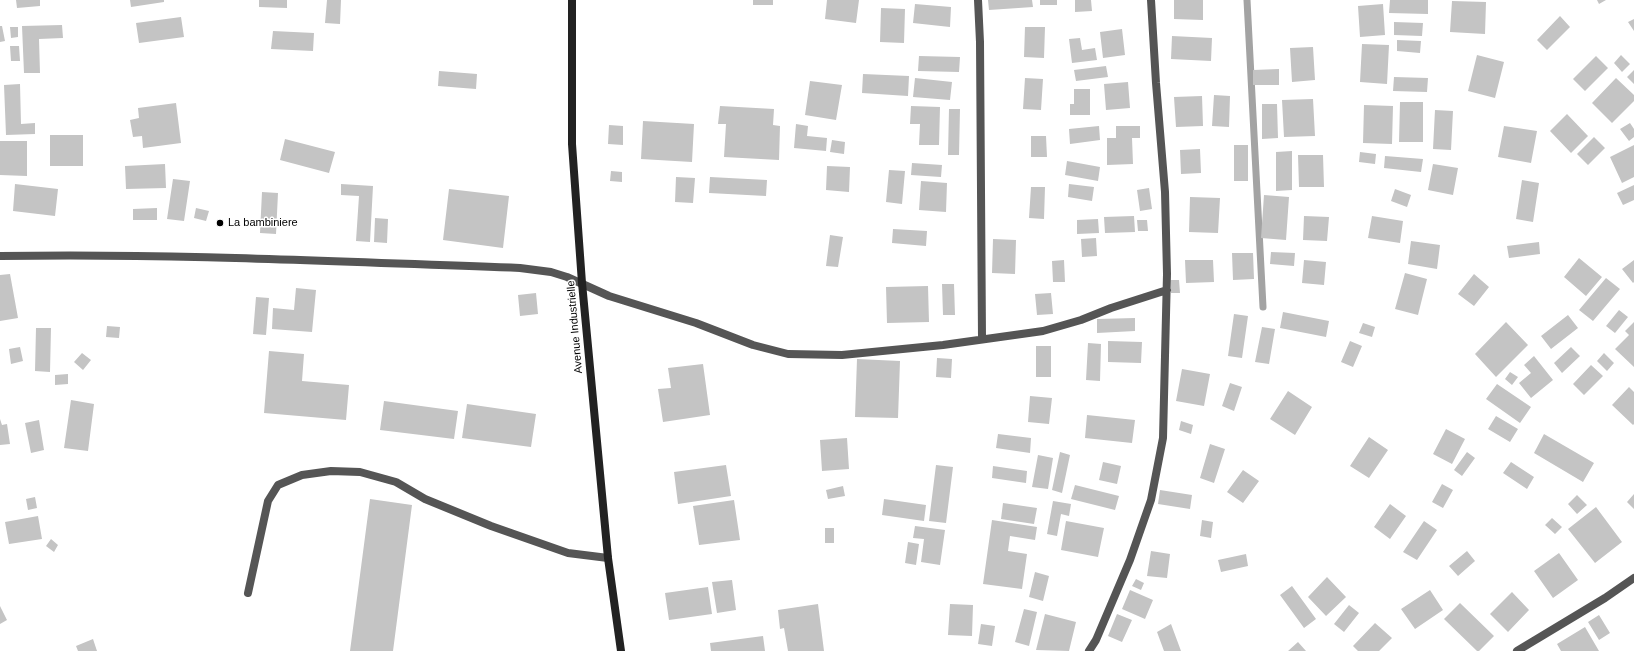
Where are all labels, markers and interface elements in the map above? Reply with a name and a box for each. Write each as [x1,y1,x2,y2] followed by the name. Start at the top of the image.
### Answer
[228,216,298,230] place label: La bambiniere
[215,218,225,228] marker: La bambiniere
[564,280,586,374] street label: Avenue Industrielle

